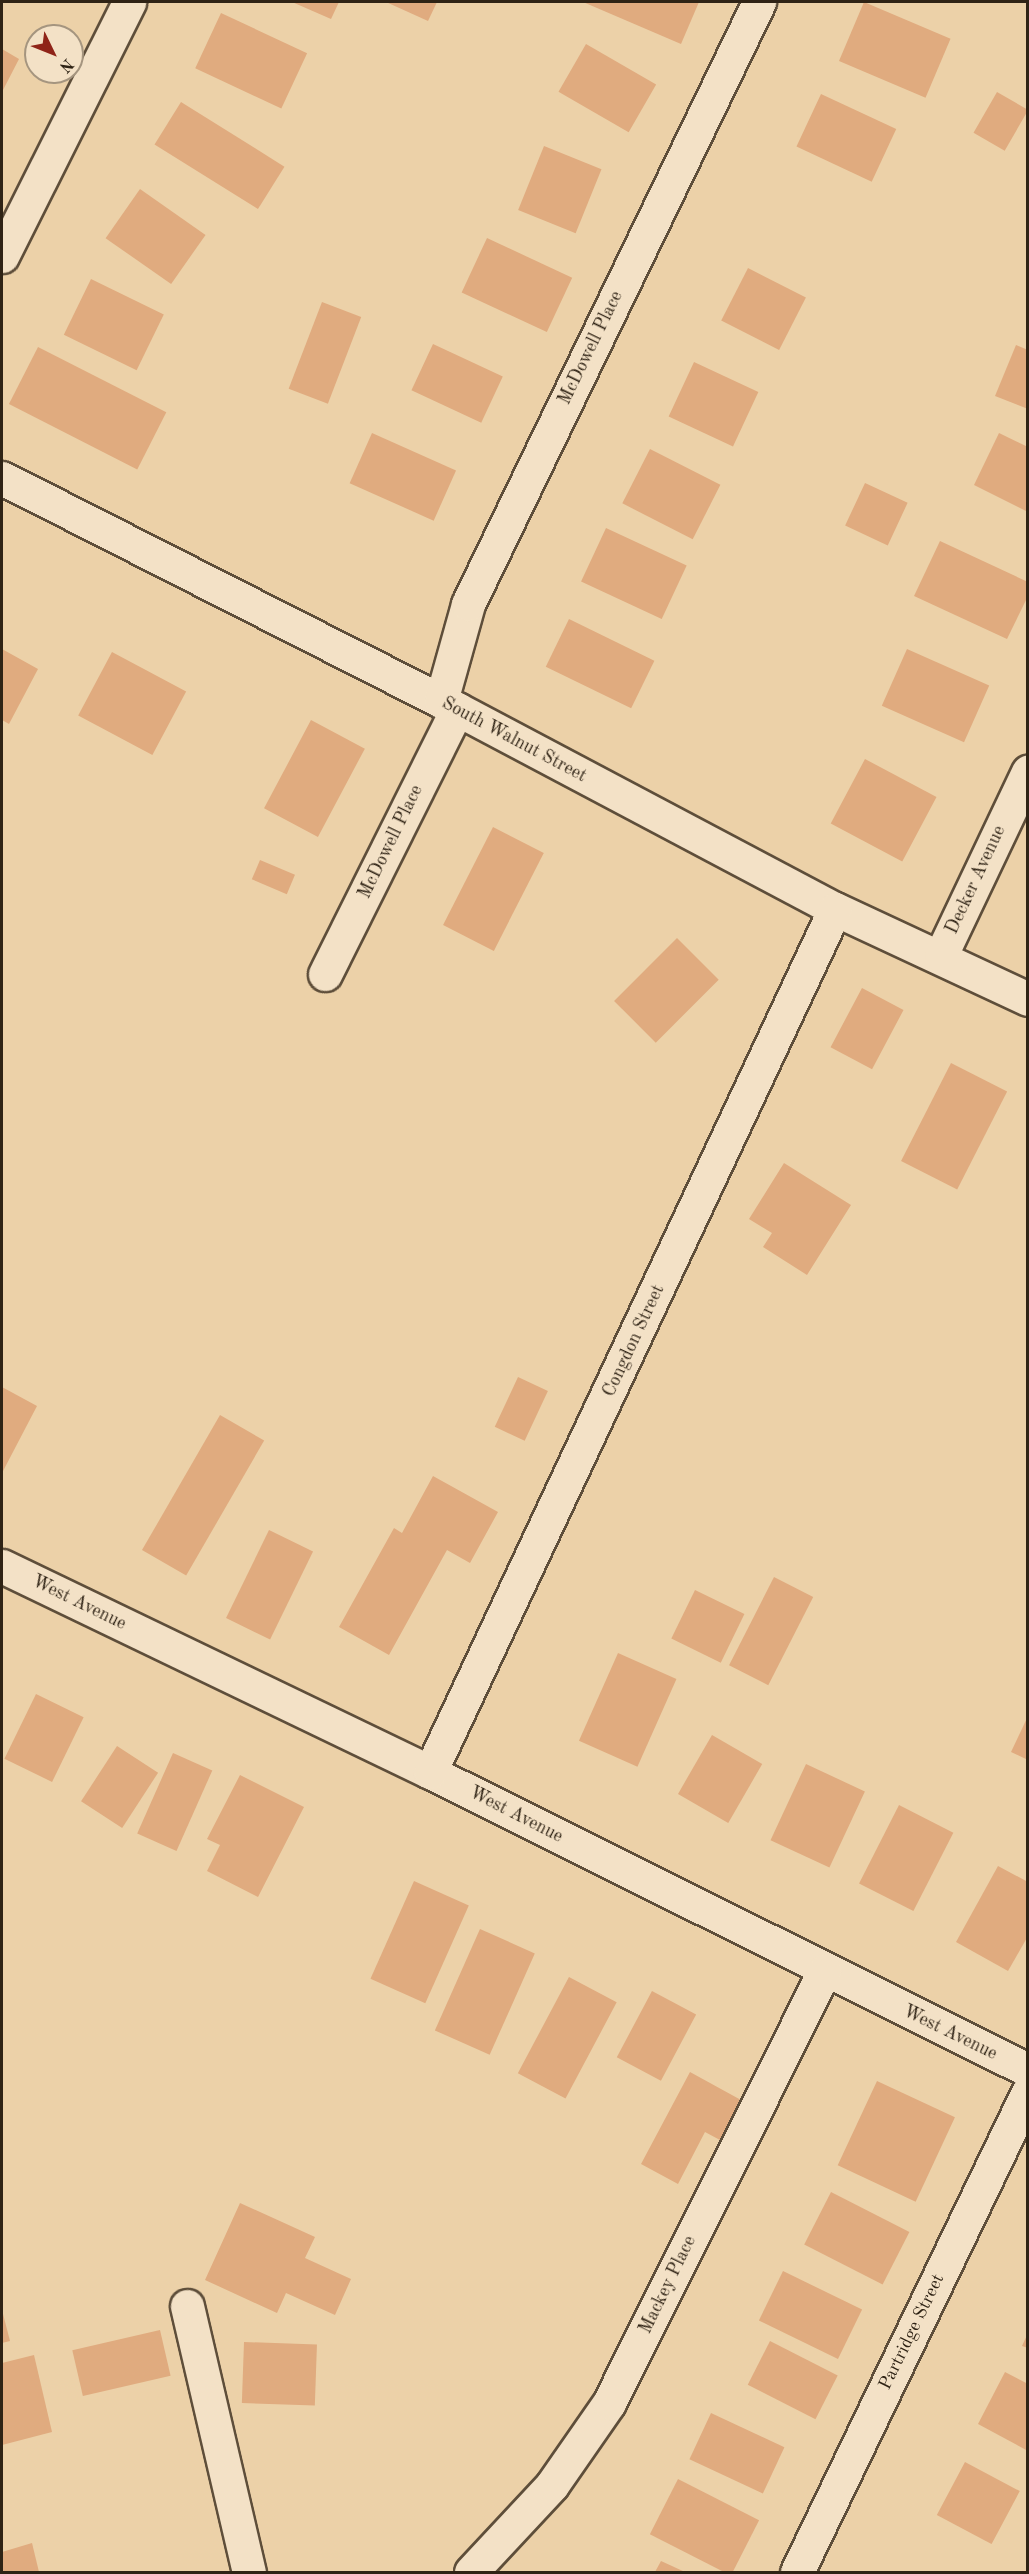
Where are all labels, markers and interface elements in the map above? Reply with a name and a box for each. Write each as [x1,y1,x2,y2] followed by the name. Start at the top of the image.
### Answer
[24,24,84,84] north arrow
[56,55,76,75] text: N
[554,288,628,408] street label: McDowell Place
[438,693,590,787] street label: South Walnut Street
[354,782,428,902] street label: McDowell Place
[941,822,1011,938] street label: Decker Avenue
[599,1282,669,1400] street label: Congdon Street
[28,1571,130,1635] street label: West Avenue
[466,1782,566,1848] street label: West Avenue
[899,2001,1001,2065] street label: West Avenue
[635,2233,701,2337] street label: Mackey Place
[875,2270,949,2394] street label: Partridge Street

